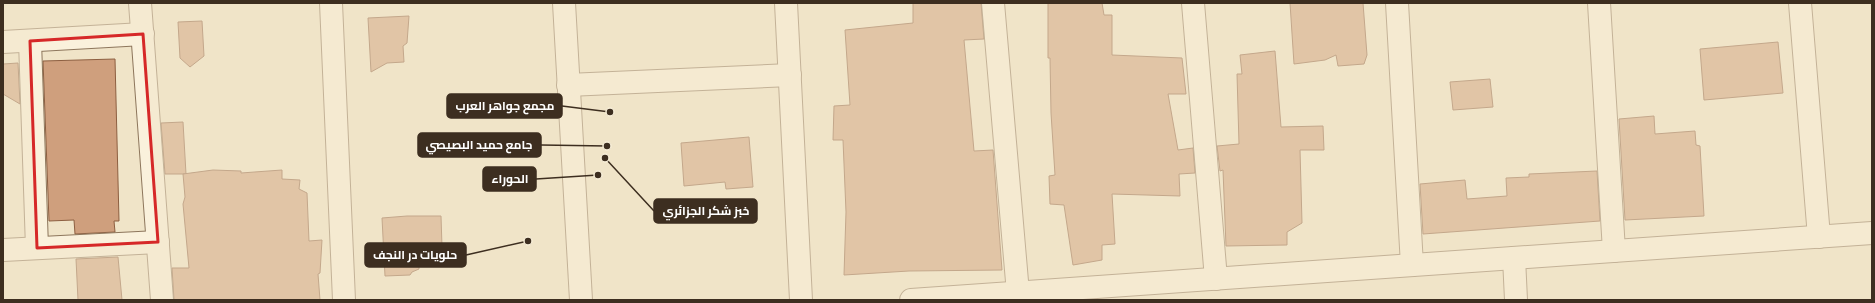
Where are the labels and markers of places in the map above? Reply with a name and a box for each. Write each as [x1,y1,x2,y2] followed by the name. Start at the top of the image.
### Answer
[447,94,562,118] callout: مجمع جواهر العرب
[418,133,541,157] callout: جامع حميد البصيصي
[483,167,536,191] callout: الحوراء
[654,199,757,223] callout: خبز شكر الجزائري
[365,243,466,267] callout: حلويات در النجف

